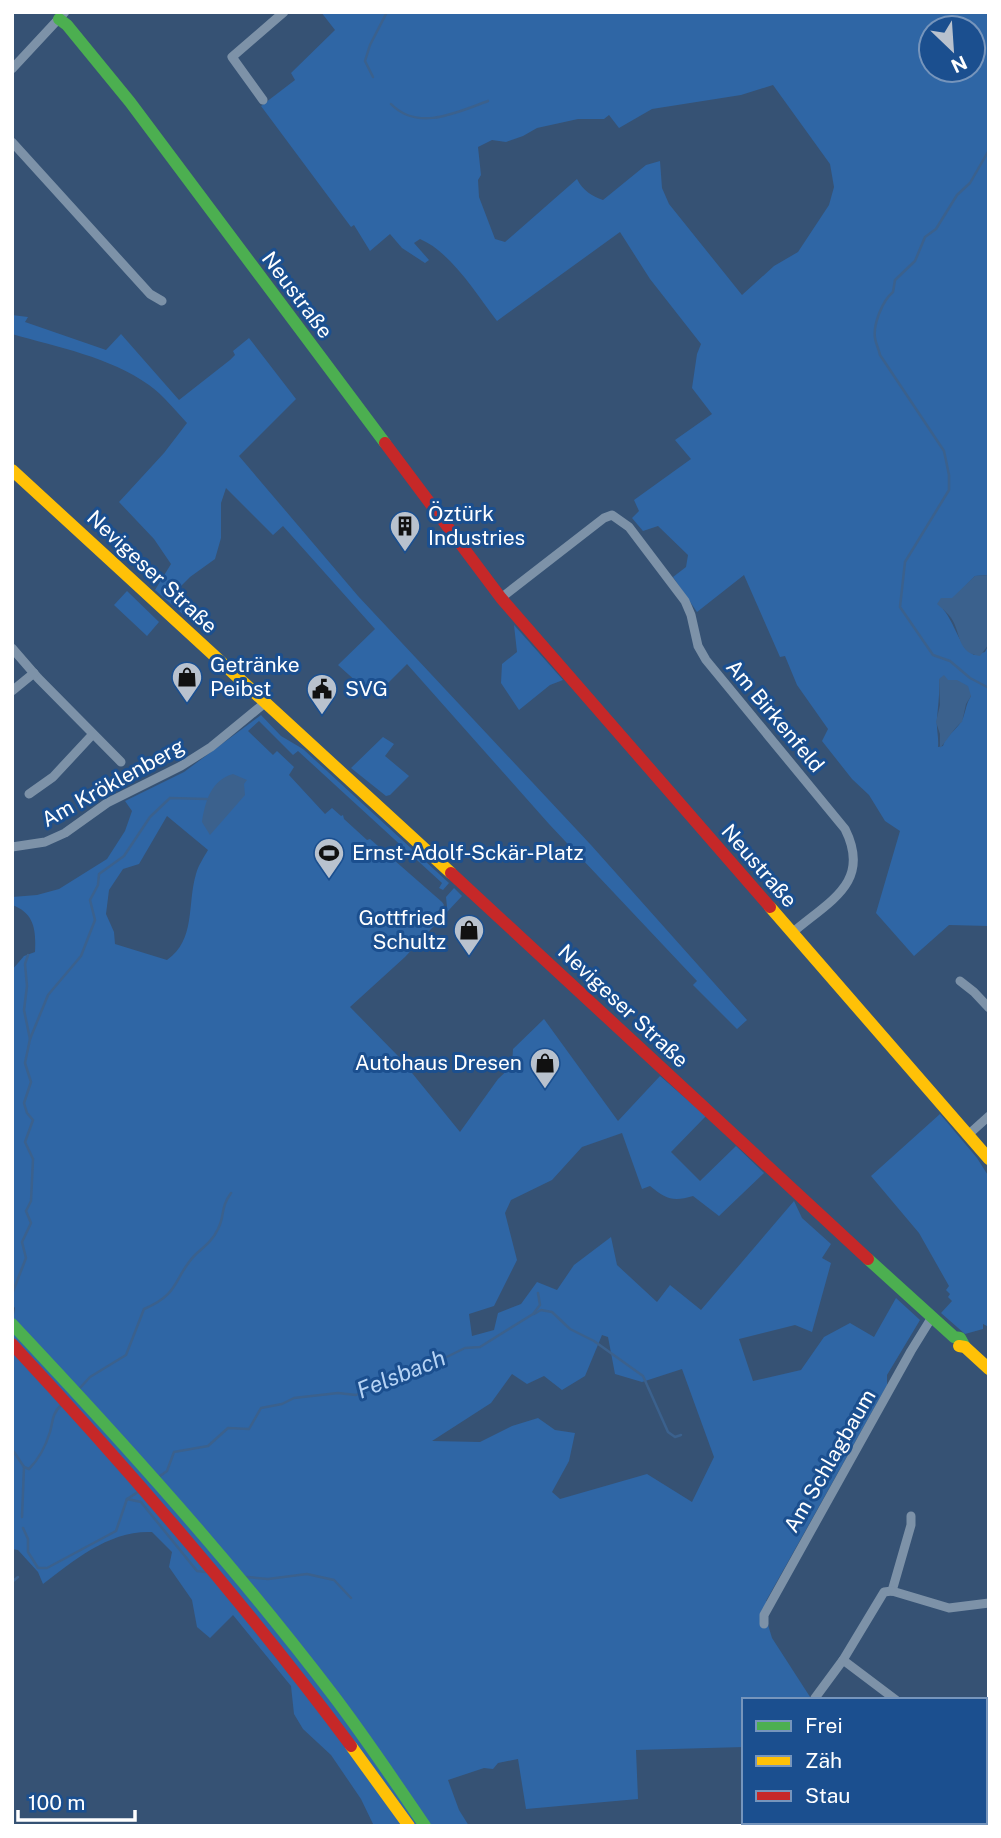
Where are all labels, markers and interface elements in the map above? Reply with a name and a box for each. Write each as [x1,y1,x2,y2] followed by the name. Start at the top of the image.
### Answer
[917,14,987,84] north arrow
[948,51,971,78] text: N
[257,246,338,343] street label: Neustraße
[428,501,525,550] place label: Öztürk Industries
[82,505,223,638] street label: Nevigeser Straße
[388,509,422,553] building icon: Öztürk Industries
[210,652,300,701] place label: Getränke Peibst
[721,654,830,777] street label: Am Birkenfeld
[170,660,204,704] shop icon: Getränke Peibst
[305,672,339,716] public building icon: SVG
[345,676,388,701] place label: SVG
[37,733,189,832] street label: Am Kröklenberg
[716,819,802,912] street label: Neustraße
[312,836,346,880] sports icon: Ernst-Adolf-Sckär-Platz
[352,840,583,865] place label: Ernst-Adolf-Sckär-Platz
[359,905,446,954] place label: Gottfried Schultz
[452,913,486,957] shop icon: Gottfried Schultz
[553,939,694,1072] street label: Nevigeser Straße
[528,1046,562,1090] shop icon: Autohaus Dresen
[355,1050,522,1075] place label: Autohaus Dresen
[352,1344,449,1404] water label: Felsbach
[778,1385,881,1537] street label: Am Schlagbaum
[742,1698,987,1824] legend
[805,1713,843,1738] text: Frei
[805,1748,842,1773] text: Zäh
[18,1778,135,1822] scale bar
[805,1783,851,1808] text: Stau
[28,1790,85,1815] text: 100 m

